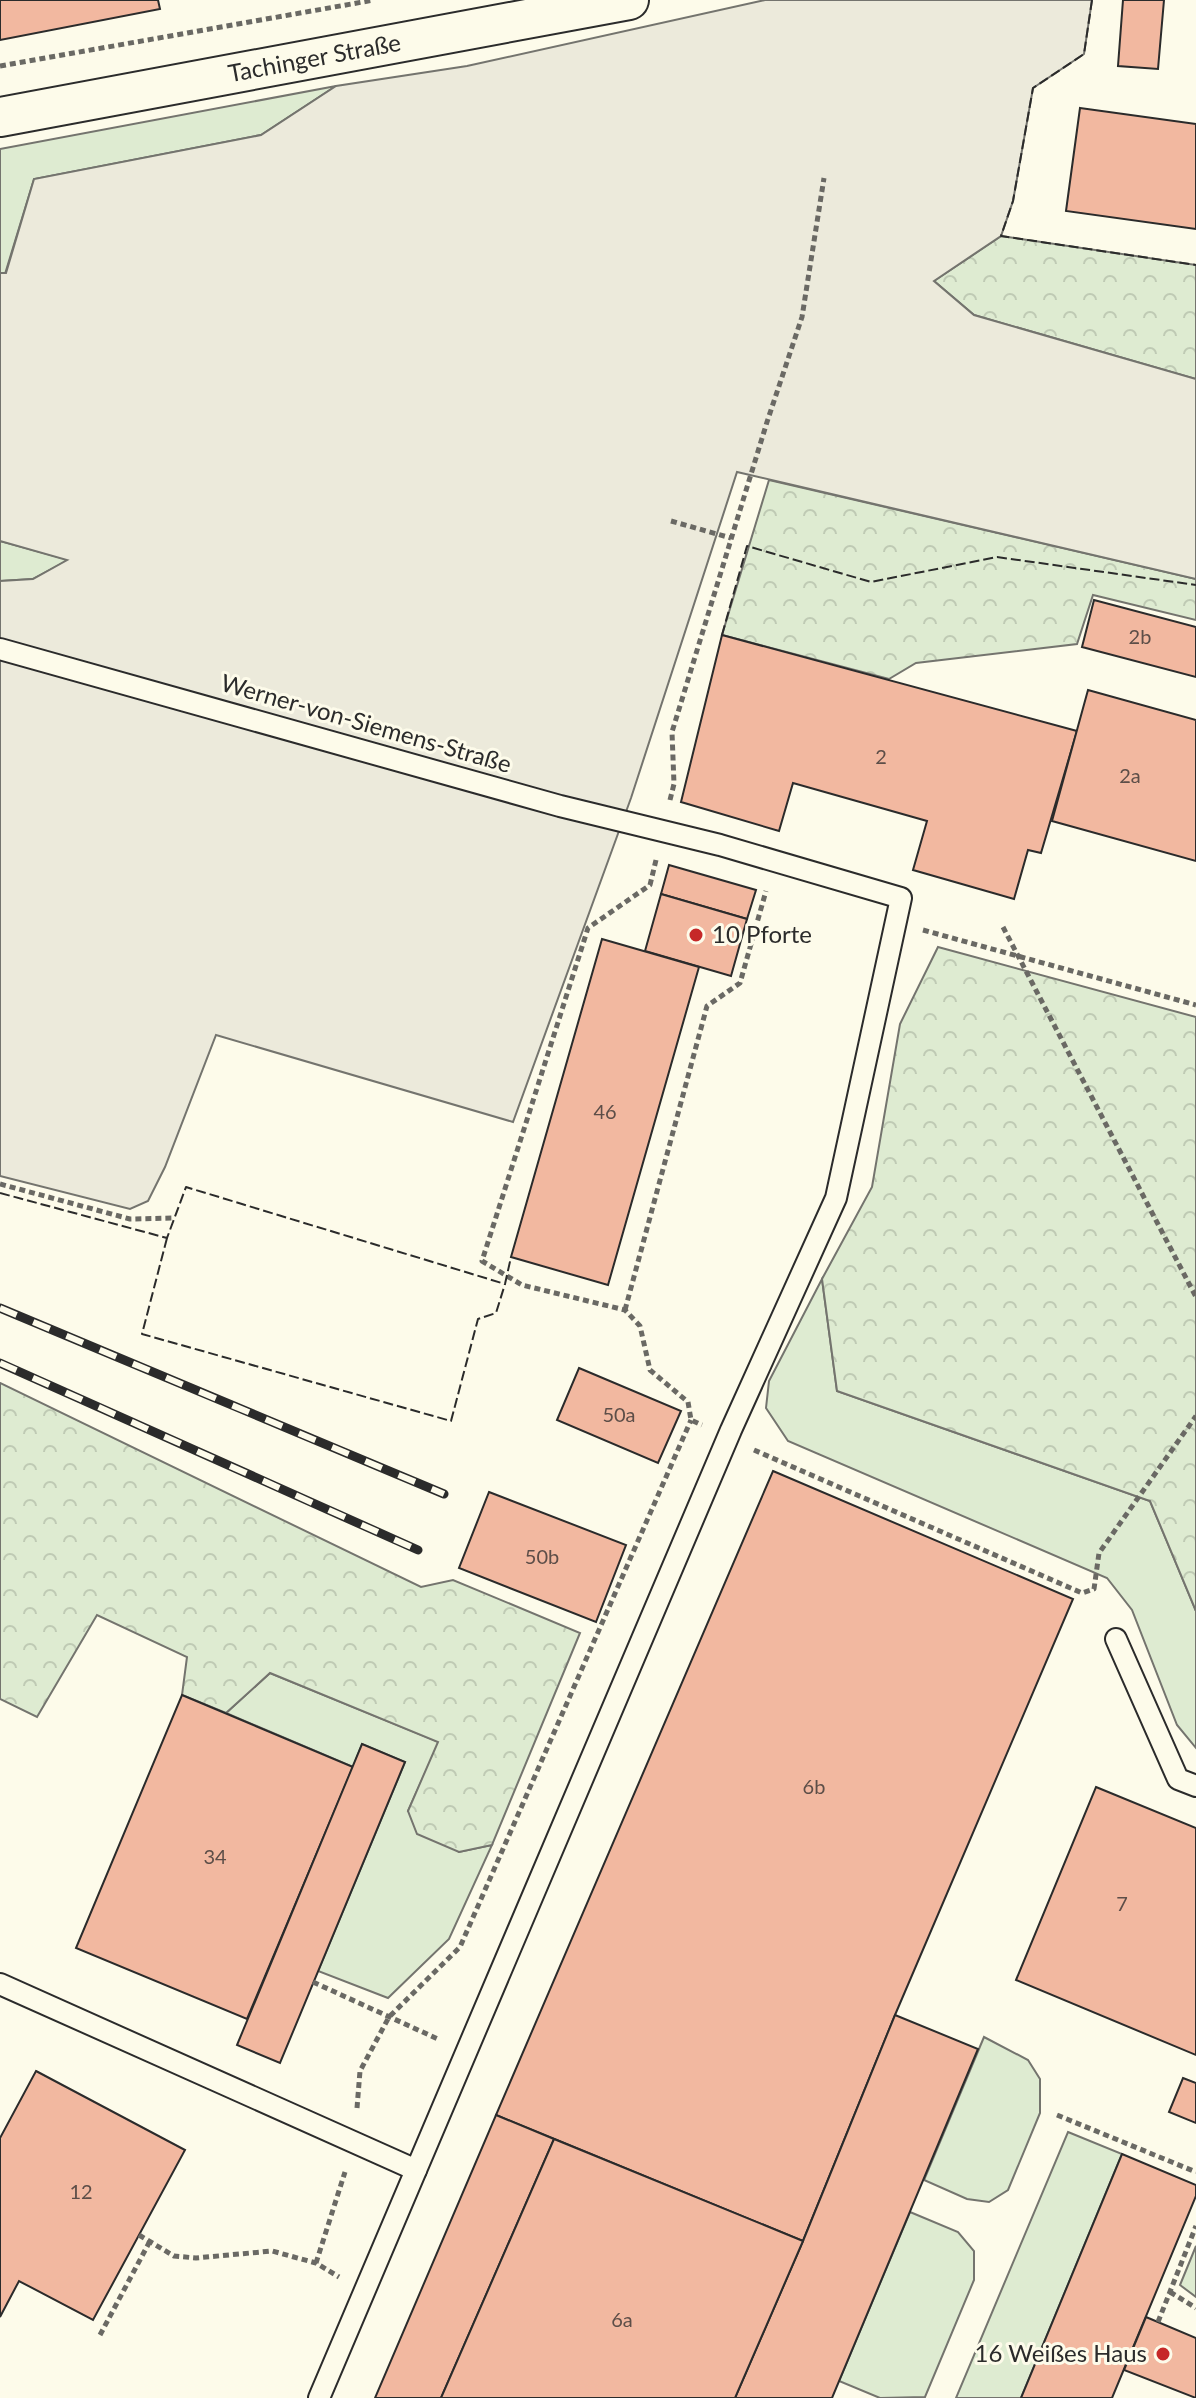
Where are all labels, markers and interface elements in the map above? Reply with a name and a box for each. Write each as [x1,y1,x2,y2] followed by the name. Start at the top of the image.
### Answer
[226,27,403,87] street label: Tachinger Straße
[1129,624,1151,648] house number: 2b
[218,667,515,778] street label: Werner-von-Siemens-Straße
[875,744,887,768] house number: 2
[1119,763,1141,787] house number: 2a
[712,919,812,948] place label: 10 Pforte
[687,926,705,944] marker: 10 Pforte
[593,1099,617,1123] house number: 46
[602,1402,636,1426] house number: 50a
[525,1544,559,1568] house number: 50b
[803,1774,825,1798] house number: 6b
[203,1844,227,1868] house number: 34
[1116,1891,1128,1915] house number: 7
[69,2179,93,2203] house number: 12
[611,2307,633,2331] house number: 6a
[975,2338,1147,2367] place label: 16 Weißes Haus
[1154,2345,1172,2363] marker: 16 Weißes Haus

